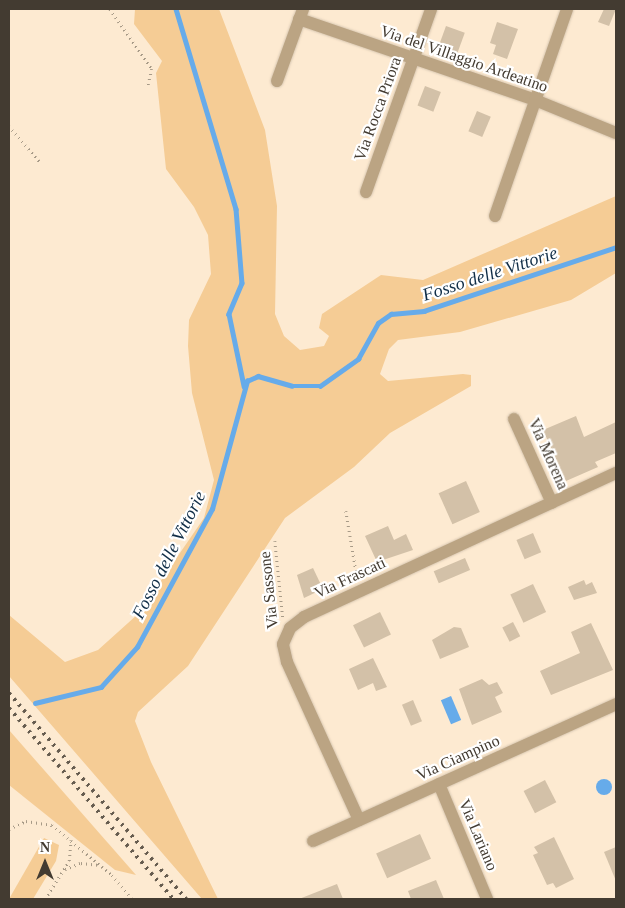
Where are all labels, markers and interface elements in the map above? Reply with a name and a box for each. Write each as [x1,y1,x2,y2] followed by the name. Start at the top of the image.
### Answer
[377,21,551,97] street label: Via del Villaggio Ardeatino
[350,54,406,164] street label: Via Rocca Priora
[420,242,560,306] water label: Fosso delle Vittorie
[524,415,572,493] street label: Via Morena
[127,487,211,623] water label: Fosso delle Vittorie
[255,550,283,630] street label: Via Sassone
[311,553,389,603] street label: Via Frascati
[413,731,503,785] street label: Via Ciampino
[454,796,502,874] street label: Via Lariano
[20,838,70,888] north arrow
[40,840,50,855] text: N

